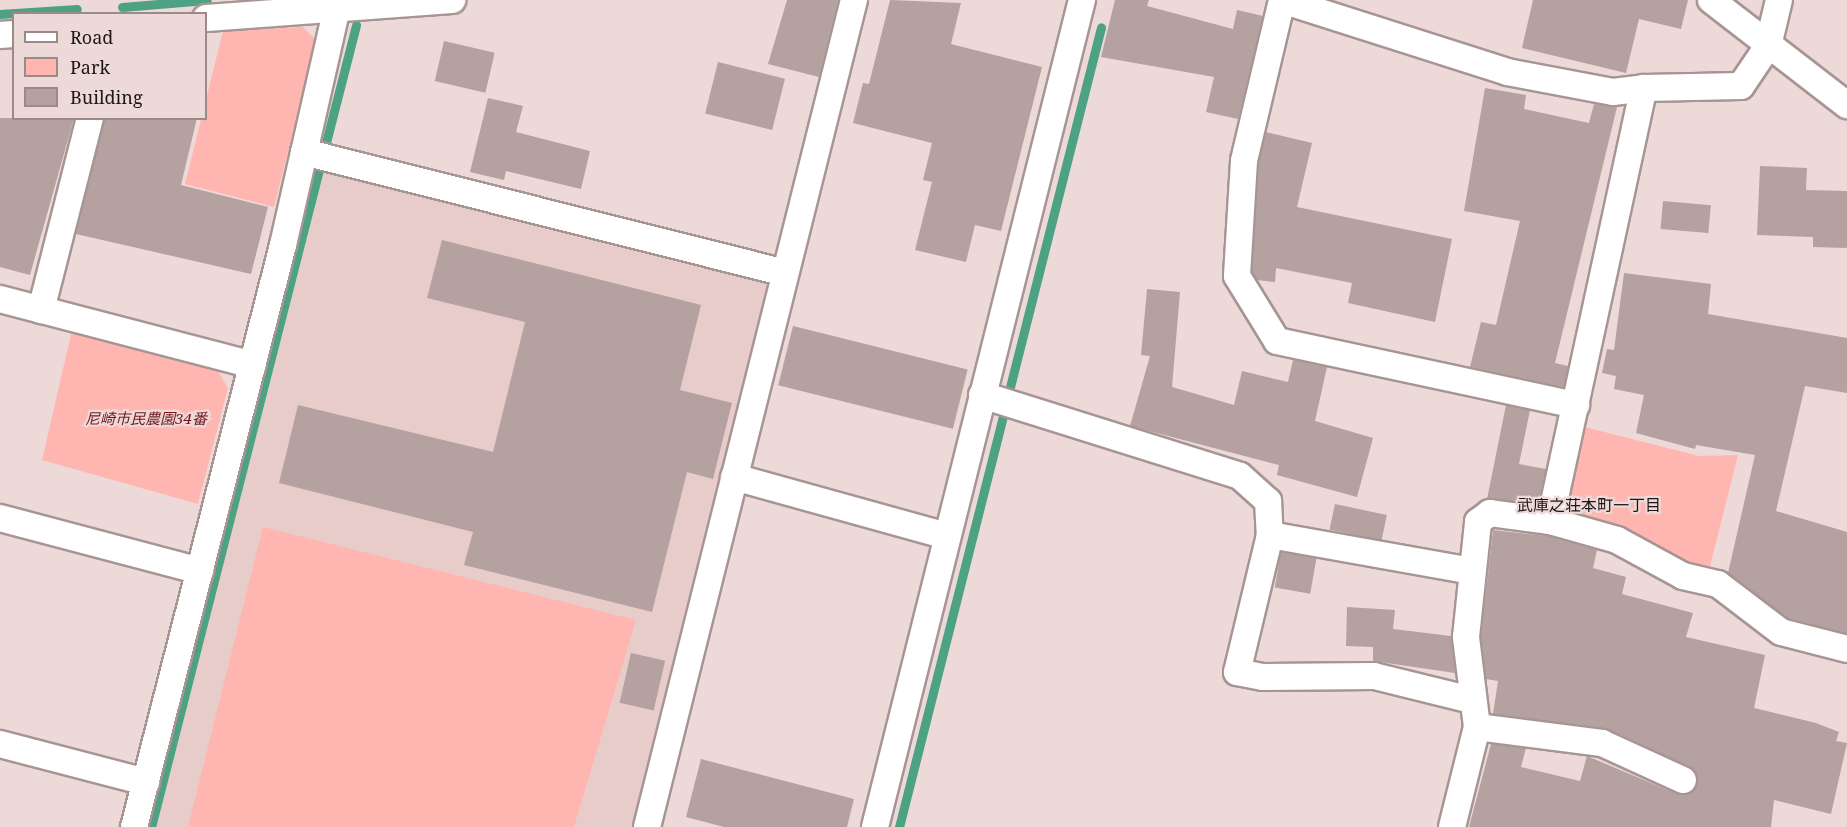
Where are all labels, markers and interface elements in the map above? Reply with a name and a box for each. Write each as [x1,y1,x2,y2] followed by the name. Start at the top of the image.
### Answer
[12,12,207,120] legend
[70,25,113,49] text: Road
[70,55,110,79] text: Park
[70,85,143,109] text: Building
[85,410,207,428] park label: 尼崎市民農園34番
[1517,495,1661,515] district label: 武庫之荘本町一丁目

